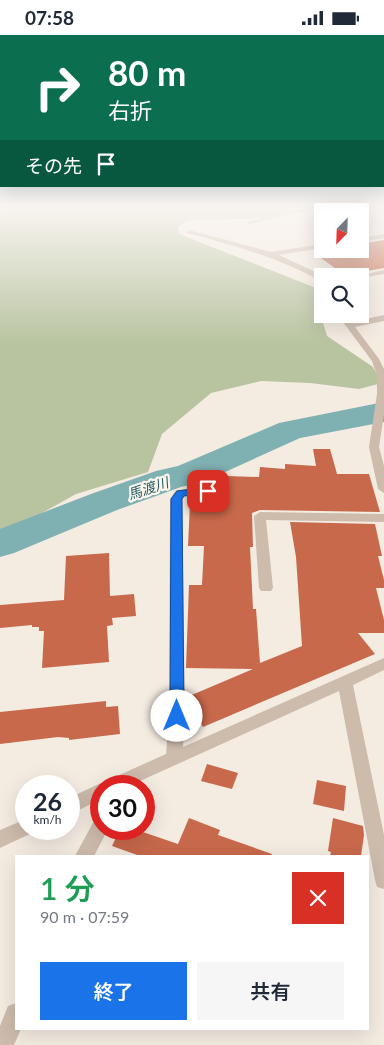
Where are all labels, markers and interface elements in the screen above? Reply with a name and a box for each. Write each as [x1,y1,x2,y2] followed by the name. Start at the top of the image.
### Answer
[25,6,74,29] text: 07:58
[108,51,186,93] text: 80 m
[25,55,90,120] icon: right
[108,97,152,124] text: 右折
[92,150,120,178] icon: arrive
[25,154,82,177] text: その先
[314,203,369,257] north arrow
[314,203,369,323] map controls
[314,268,369,323] button: search
[187,470,229,512] pin
[125,473,173,503] water label: 馬渡川
[194,477,222,505] icon: arrive
[150,689,202,741] position arrow
[90,775,155,840] speed limit sign: 30
[33,786,62,816] text: 26
[33,812,62,827] text: km/h
[40,870,95,906] text: 1 分
[292,872,344,924] button: close
[40,907,129,926] text: 90 m · 07:59
[40,962,187,1020] button: 終了
[197,962,344,1020] button: 共有

